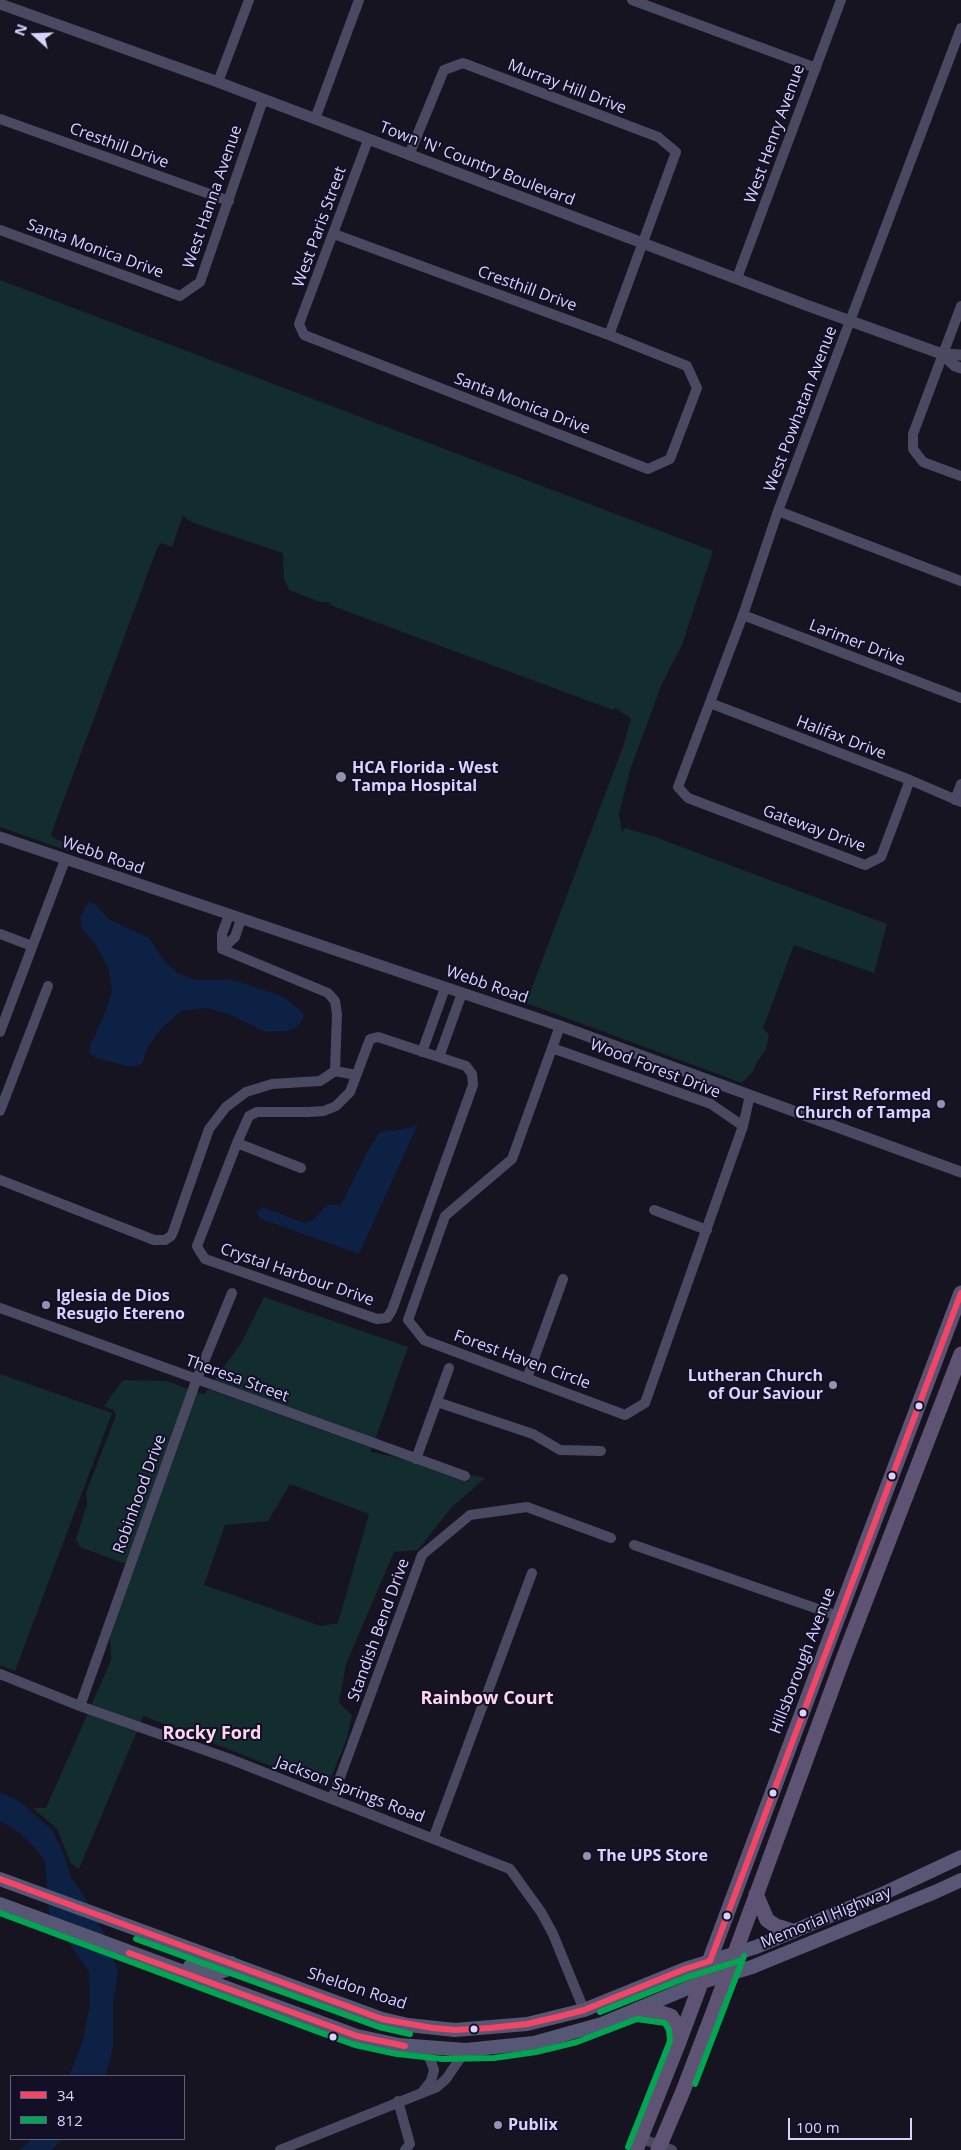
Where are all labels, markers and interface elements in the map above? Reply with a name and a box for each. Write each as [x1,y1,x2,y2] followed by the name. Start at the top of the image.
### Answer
[10,10,60,60] north arrow
[10,21,31,38] text: N
[505,56,629,118] street label: Murray Hill Drive
[741,62,809,206] street label: West Henry Avenue
[377,118,577,210] street label: Town 'N' Country Boulevard
[67,119,171,173] street label: Cresthill Drive
[179,123,247,271] street label: West Hanna Avenue
[289,164,351,290] street label: West Paris Street
[24,215,166,283] street label: Santa Monica Drive
[475,262,579,316] street label: Cresthill Drive
[761,323,841,495] street label: West Powhatan Avenue
[451,369,593,439] street label: Santa Monica Drive
[806,616,908,670] street label: Larimer Drive
[793,712,889,764] street label: Halifax Drive
[352,758,498,796] place label: HCA Florida - West Tampa Hospital
[334,770,348,784] marker: HCA Florida - West Tampa Hospital
[760,802,868,856] street label: Gateway Drive
[59,833,147,879] street label: Webb Road
[443,962,531,1008] street label: Webb Road
[587,1035,723,1103] street label: Wood Forest Drive
[795,1085,931,1123] place label: First Reformed Church of Tampa
[935,1098,947,1110] marker: First Reformed Church of Tampa
[218,1240,376,1310] street label: Crystal Harbour Drive
[56,1286,185,1324] place label: Iglesia de Dios Resugio Etereno
[40,1299,52,1311] marker: Iglesia de Dios Resugio Etereno
[451,1326,593,1394] street label: Forest Haven Circle
[183,1351,291,1407] street label: Theresa Street
[688,1366,823,1404] place label: Lutheran Church of Our Saviour
[827,1379,839,1391] marker: Lutheran Church of Our Saviour
[914,1401,924,1411] unlabelled marker
[110,1432,170,1556] street label: Robinhood Drive
[887,1471,897,1481] unlabelled marker
[344,1556,414,1704] street label: Standish Bend Drive
[766,1585,840,1737] street label: Hillsborough Avenue
[420,1688,554,1710] district label: Rainbow Court
[798,1708,808,1718] unlabelled marker
[163,1723,261,1745] district label: Rocky Ford
[273,1753,427,1827] street label: Jackson Springs Road
[768,1788,778,1798] unlabelled marker
[597,1846,708,1866] place label: The UPS Store
[581,1850,593,1862] marker: The UPS Store
[758,1883,894,1953] street label: Memorial Highway
[722,1911,732,1921] unlabelled marker
[305,1964,409,2014] street label: Sheldon Road
[469,2024,479,2034] unlabelled marker
[328,2032,338,2042] unlabelled marker
[10,2075,185,2140] legend
[57,2085,74,2105] text: 34
[791,2108,915,2140] scale bar
[57,2110,83,2130] text: 812
[508,2115,558,2135] place label: Publix
[796,2117,840,2137] text: 100 m
[492,2119,504,2131] marker: Publix

